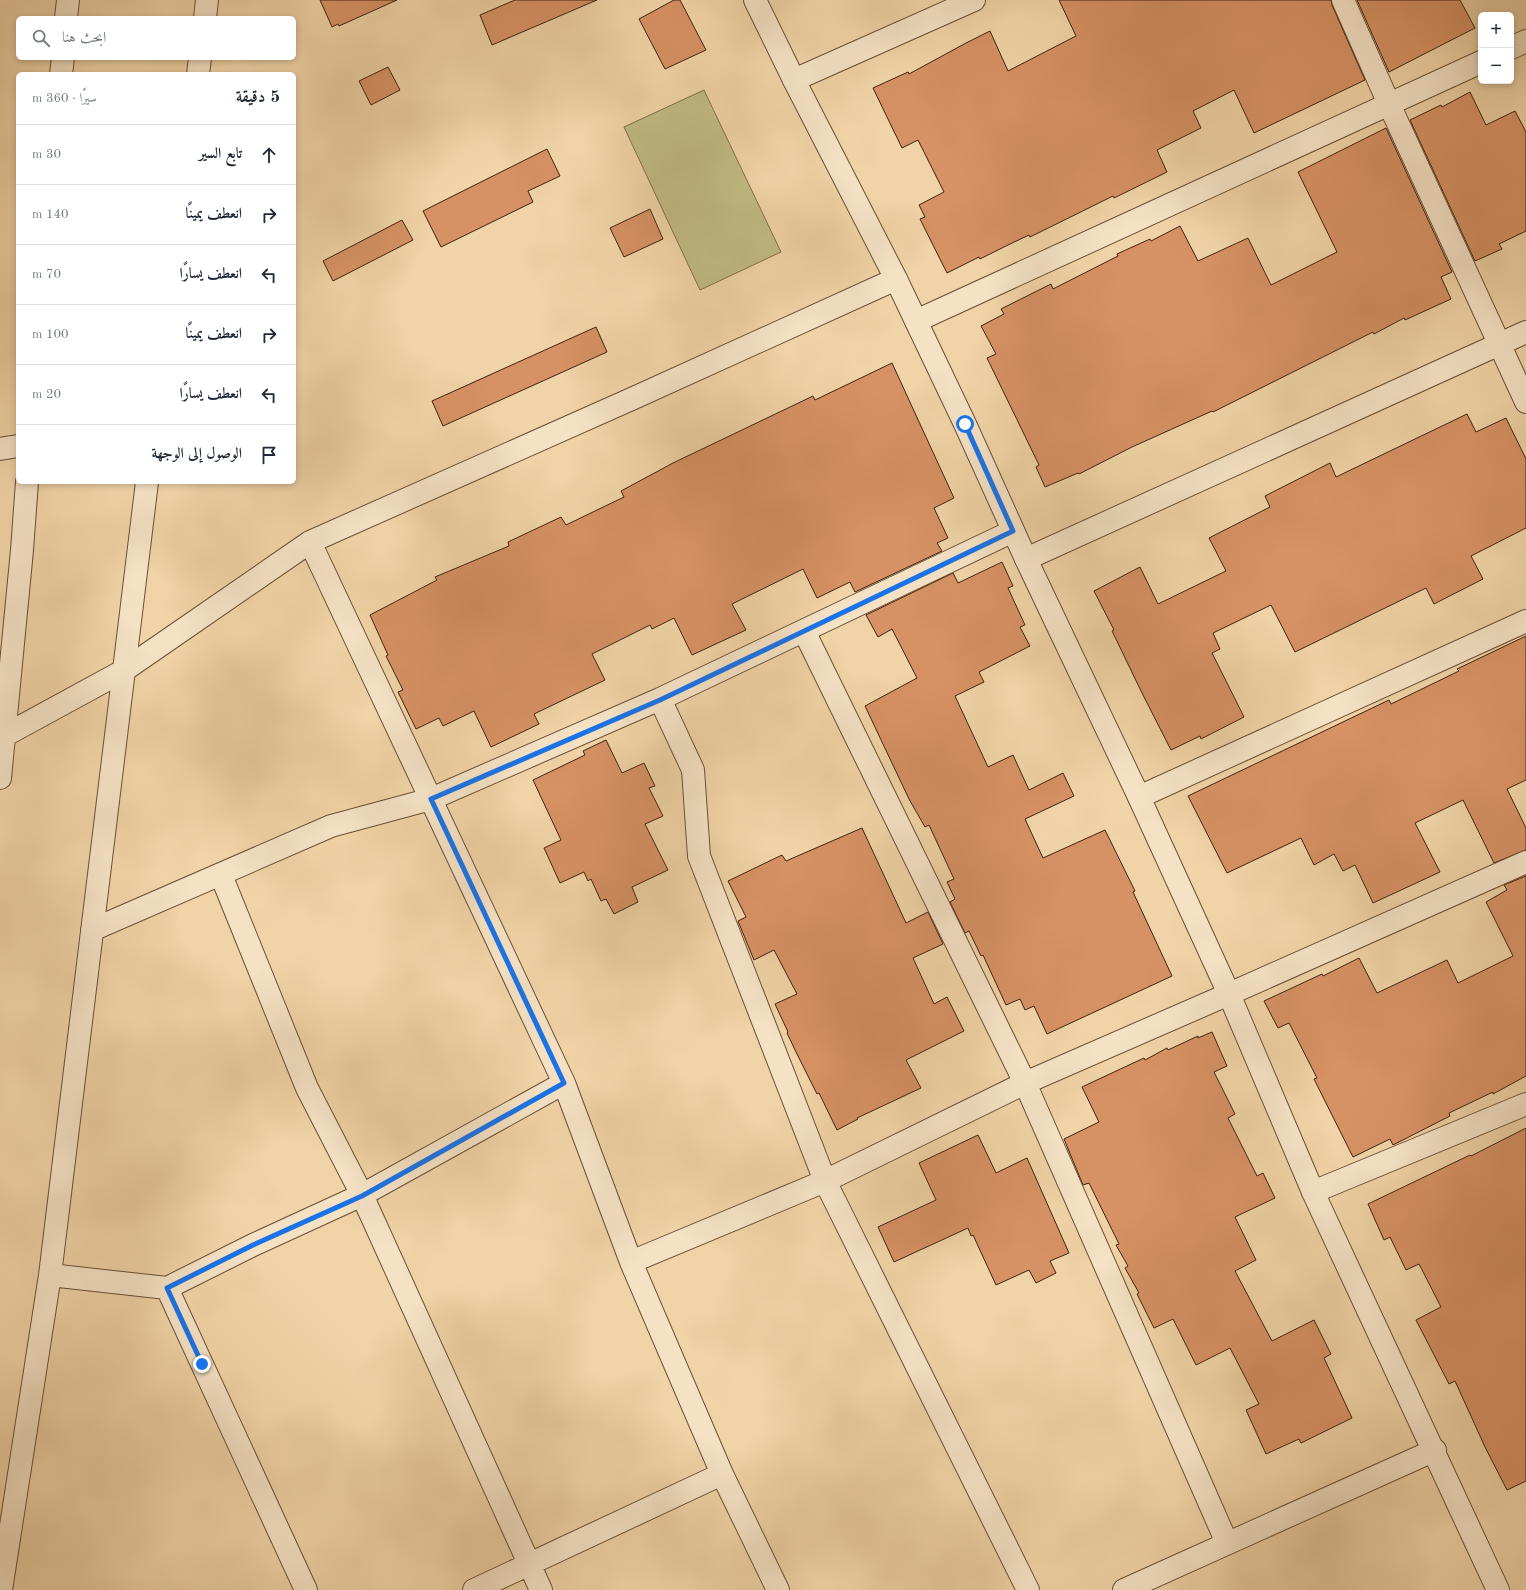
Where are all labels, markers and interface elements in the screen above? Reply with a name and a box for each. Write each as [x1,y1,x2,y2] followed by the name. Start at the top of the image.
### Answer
[1478,12,1514,84] map controls
[1478,12,1514,48] button: +
[16,16,296,60] search box
[30,27,52,49] icon: search
[62,31,106,46] text: ابحث هنا
[1478,48,1514,84] button: −
[236,89,280,106] text: 5 دقيقة
[32,92,97,105] text: سيرًا · 360 m
[258,144,280,166] icon: ahead
[199,147,242,162] text: تابع السير
[32,148,61,161] text: 30 m
[258,204,280,226] icon: right
[186,207,242,222] text: انعطف يمينًا
[32,208,69,221] text: 140 m
[258,264,280,286] icon: left
[180,267,242,282] text: انعطف يسارًا
[32,268,61,281] text: 70 m
[258,324,280,346] icon: right
[186,327,242,342] text: انعطف يمينًا
[32,328,69,341] text: 100 m
[258,384,280,406] icon: left
[180,387,242,402] text: انعطف يسارًا
[32,388,61,401] text: 20 m
[956,415,974,433] route start
[258,444,280,466] icon: arrive
[151,447,242,462] text: الوصول إلى الوجهة
[193,1355,211,1373] route end

